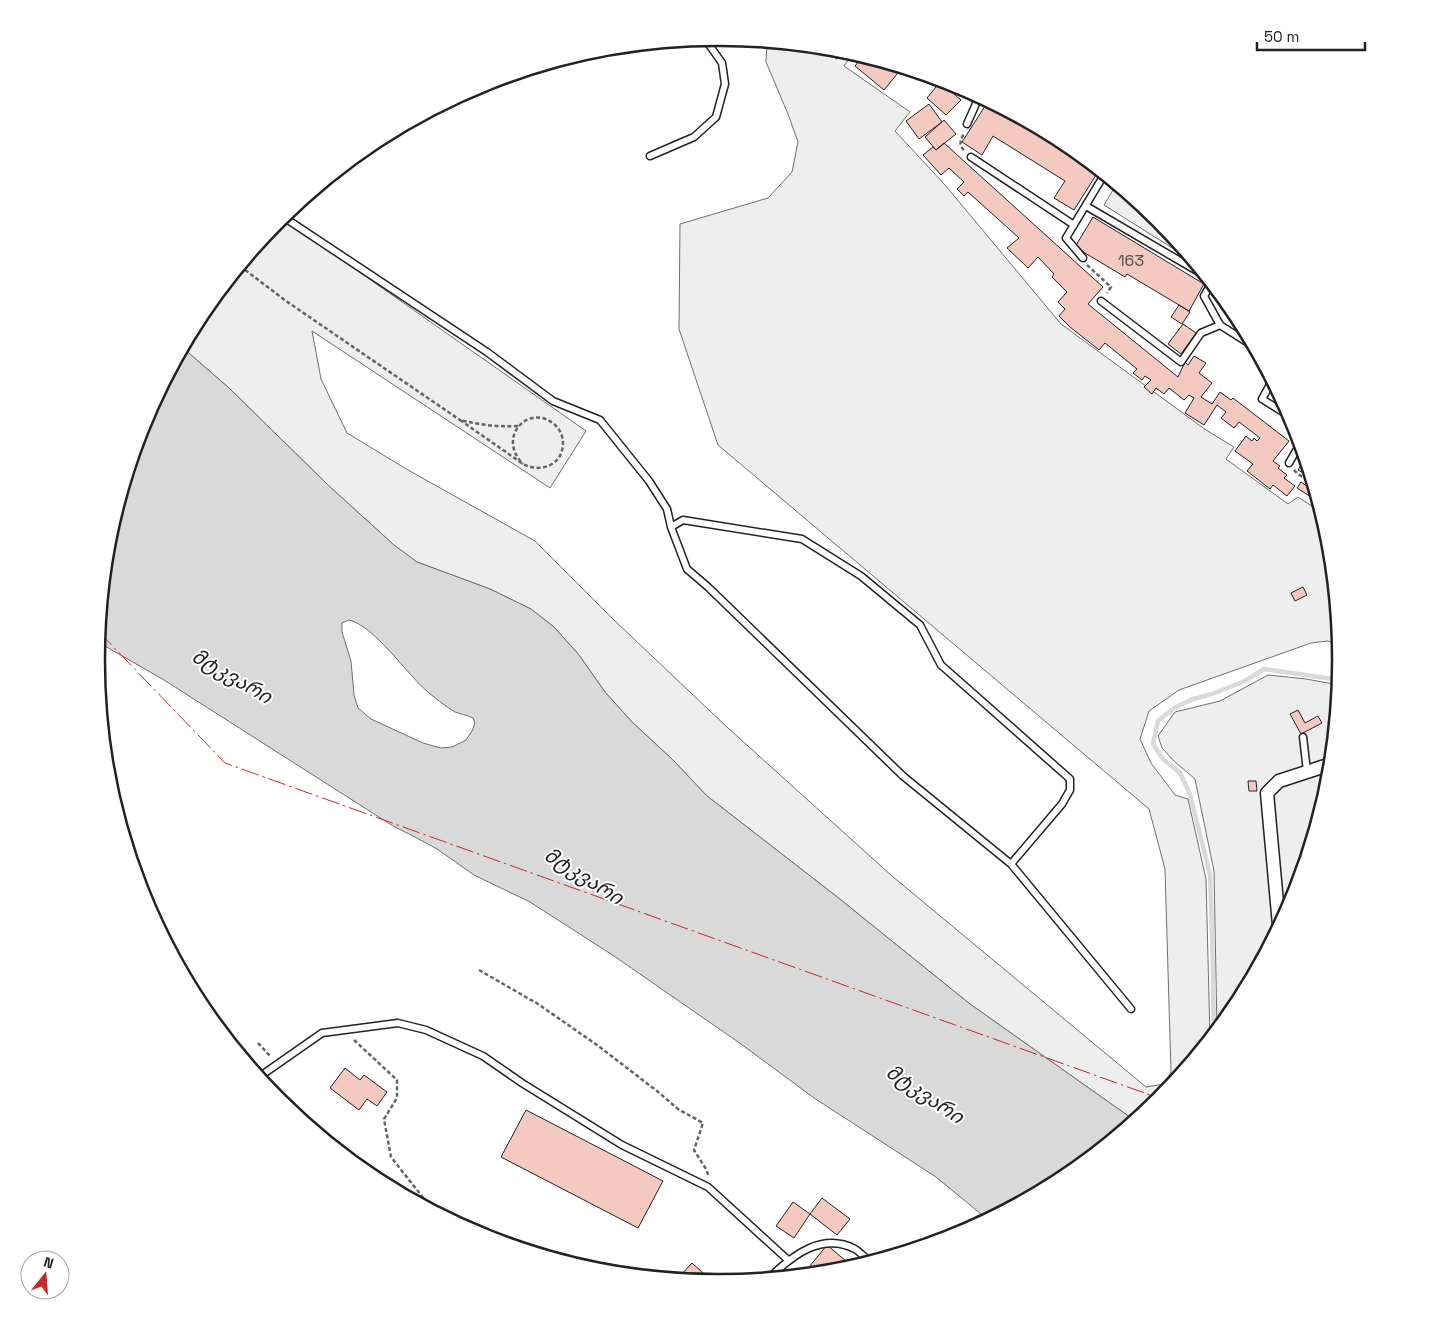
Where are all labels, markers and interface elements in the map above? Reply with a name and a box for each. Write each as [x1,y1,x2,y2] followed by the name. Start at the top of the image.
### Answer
[1257,20,1364,52] scale bar
[1264,27,1299,46] text: 50 m
[1118,250,1144,271] house number: 163
[187,643,278,710] water label: მტკვარი
[540,842,630,911] water label: მტკვარი
[881,1059,970,1130] water label: მტკვარი
[20,1250,70,1300] north arrow
[42,1253,56,1273] text: N

